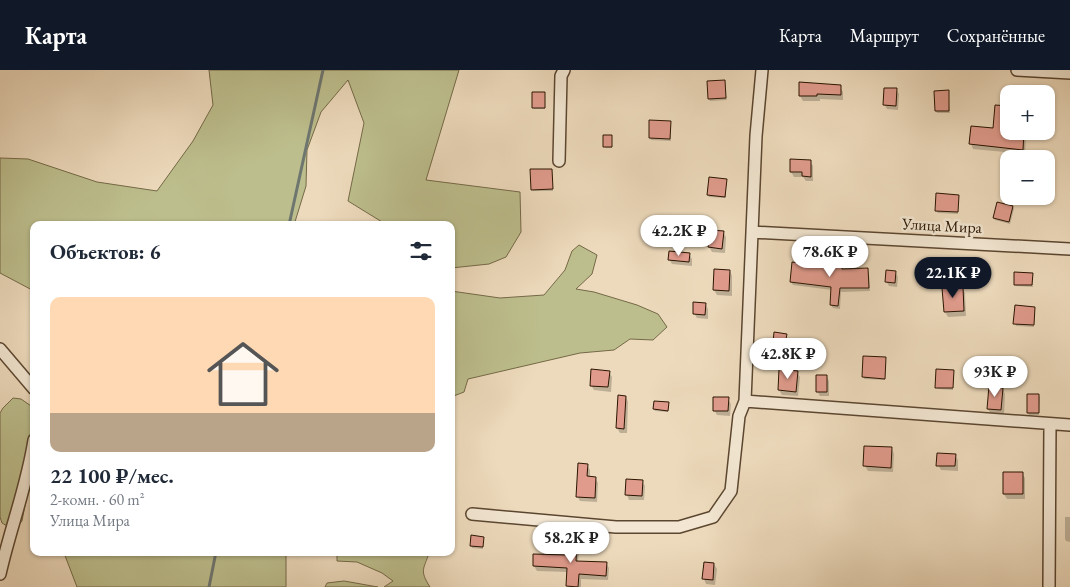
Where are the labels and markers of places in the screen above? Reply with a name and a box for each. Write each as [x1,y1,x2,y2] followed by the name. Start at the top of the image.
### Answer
[633,214,725,257] pin: 42.2K ₽
[784,236,876,278] pin: 78.6K ₽
[907,256,999,299] pin: 22.1K ₽
[742,338,834,380] pin: 42.8K ₽
[960,356,1030,398] pin: 93K ₽
[525,522,617,564] pin: 58.2K ₽

